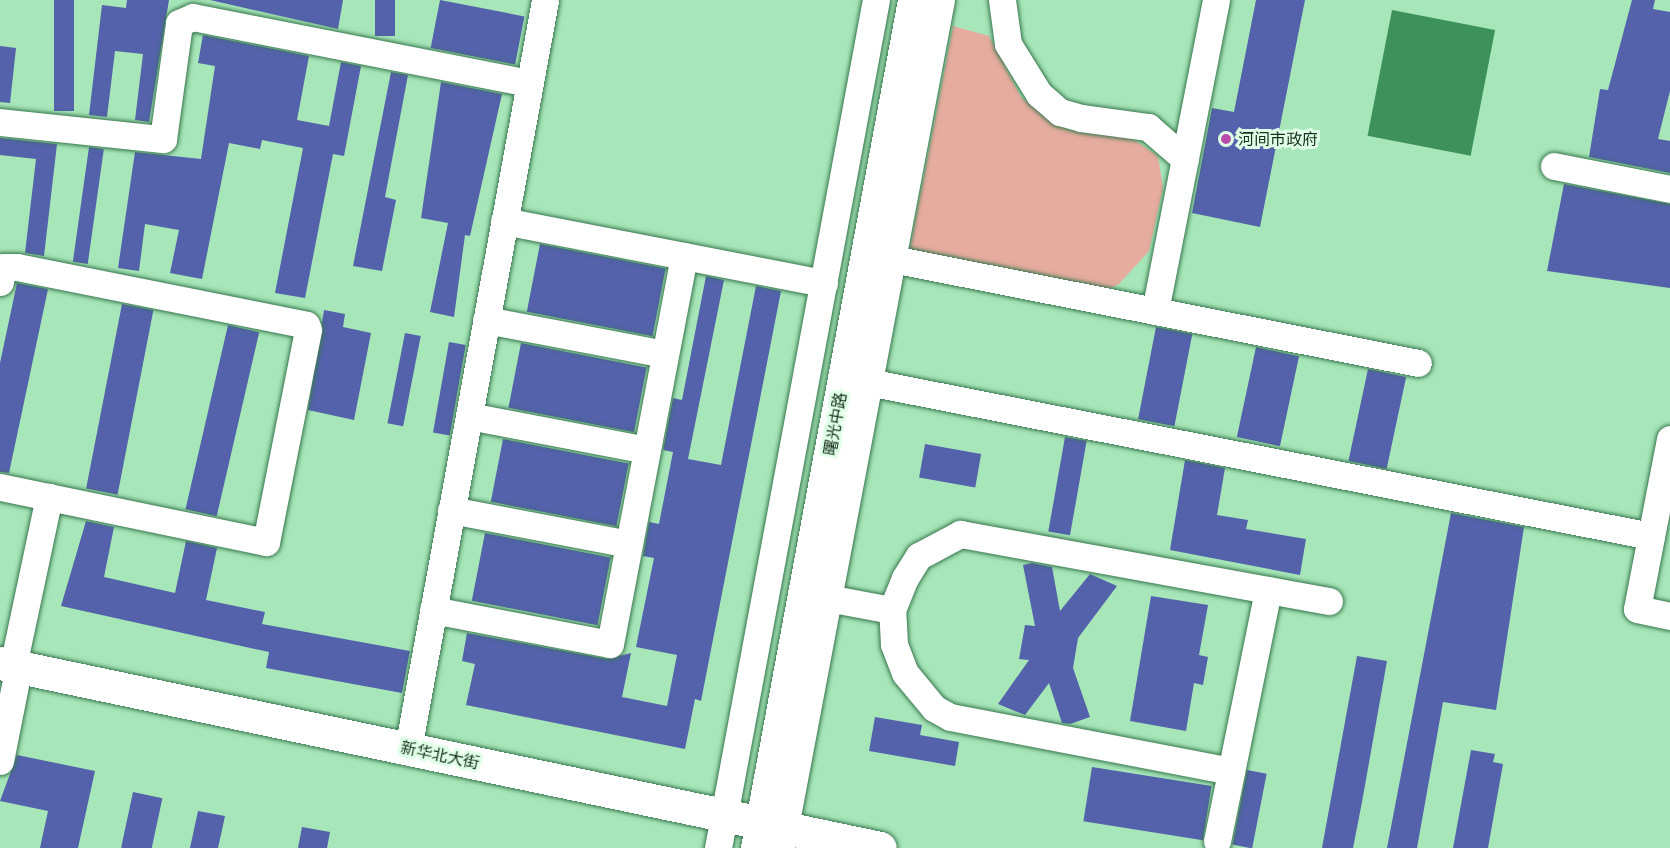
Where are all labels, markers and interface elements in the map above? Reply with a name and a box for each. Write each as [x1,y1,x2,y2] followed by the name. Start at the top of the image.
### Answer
[1238,129,1318,149] place label: 河间市政府
[1219,132,1233,146] marker: 河间市政府
[820,391,850,457] street label: 曙光中路
[399,737,481,773] street label: 新华北大街

